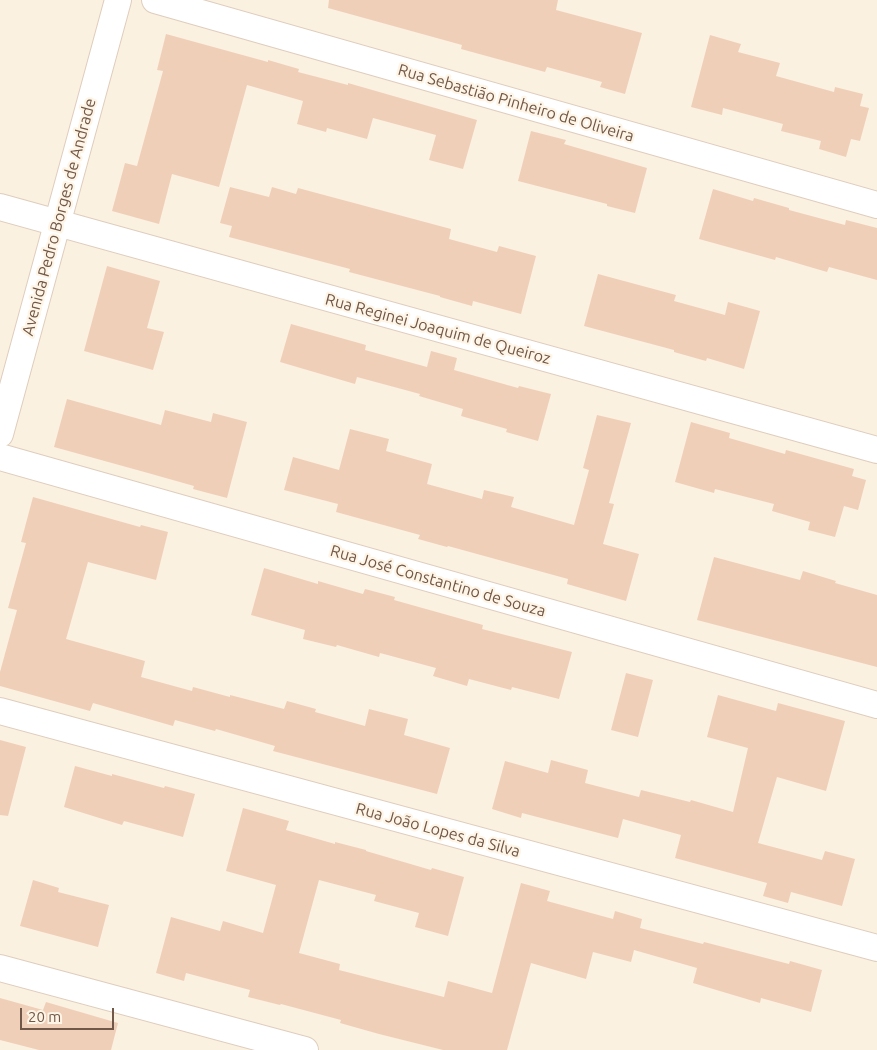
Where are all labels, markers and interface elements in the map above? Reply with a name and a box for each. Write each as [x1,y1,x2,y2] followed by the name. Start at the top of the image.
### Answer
[396,60,636,146] street label: Rua Sebastião Pinheiro de Oliveira
[18,96,100,338] street label: Avenida Pedro Borges de Andrade
[323,290,553,368] street label: Rua Reginei Joaquim de Queiroz
[328,541,548,621] street label: Rua José Constantino de Souza
[354,799,522,861] street label: Rua João Lopes da Silva
[22,998,116,1030] scale bar
[28,1008,61,1025] text: 20 m

